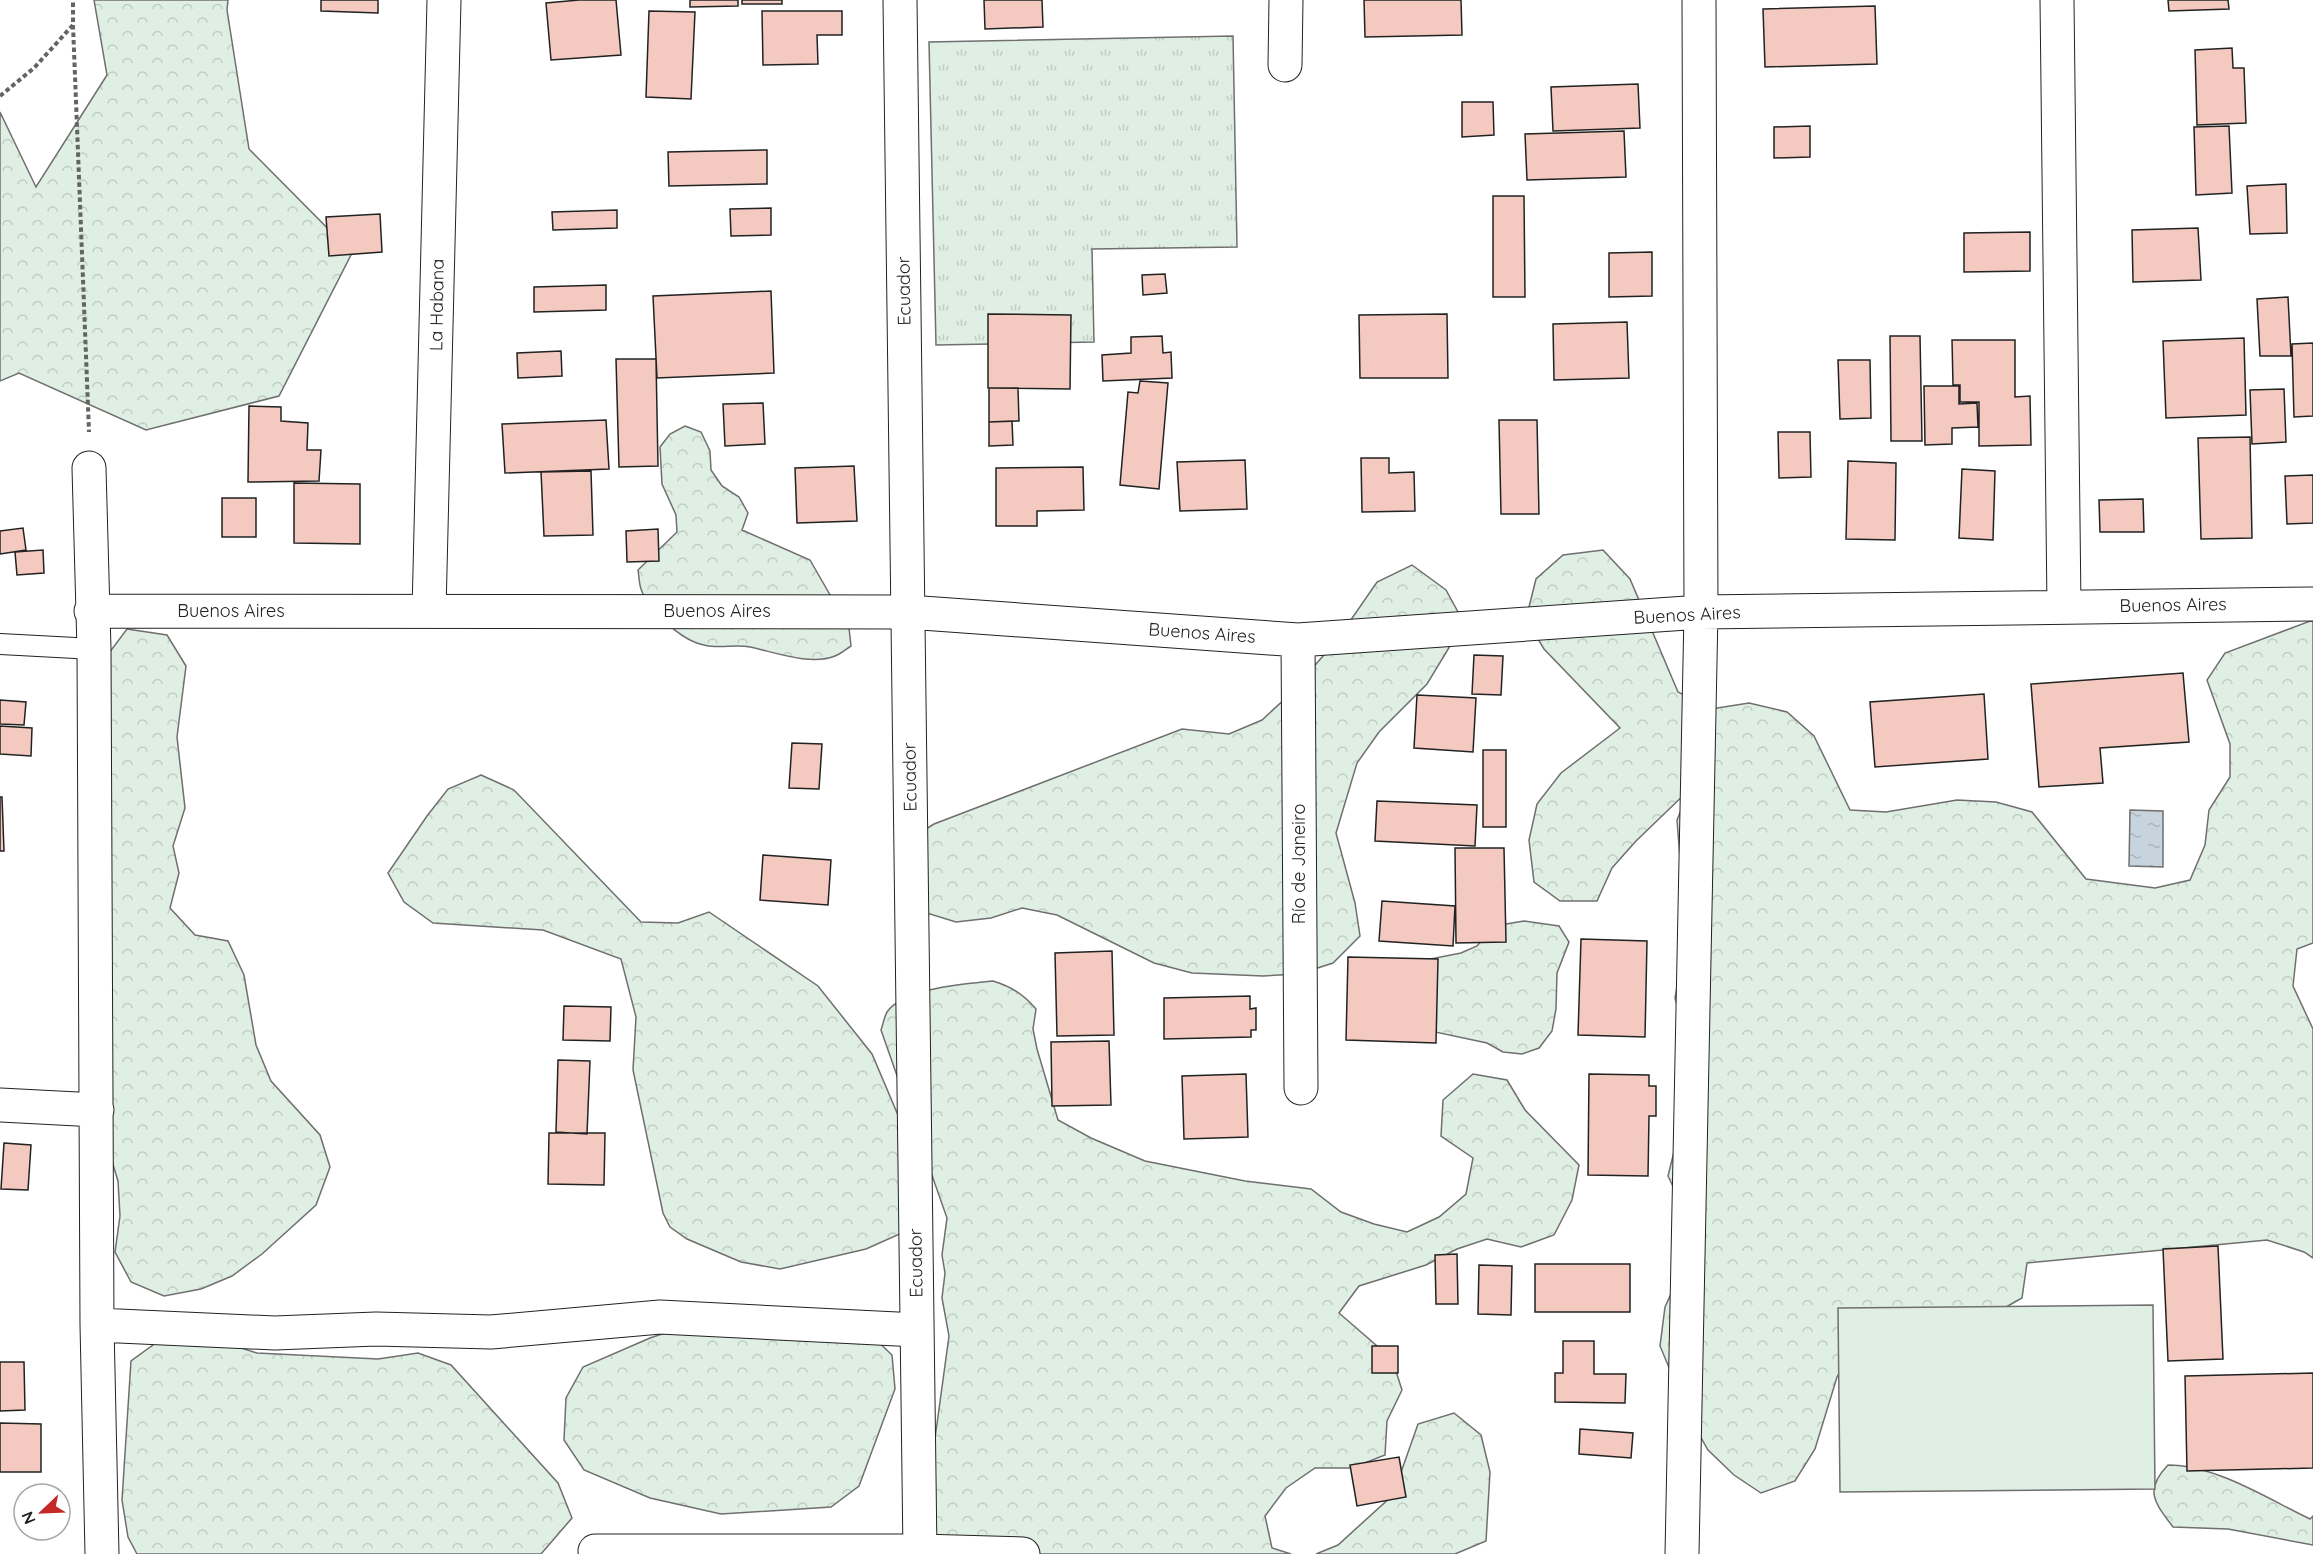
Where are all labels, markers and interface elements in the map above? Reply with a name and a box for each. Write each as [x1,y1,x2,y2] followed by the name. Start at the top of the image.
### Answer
[891,256,916,326] street label: Ecuador
[424,259,449,351] street label: La Habana
[2119,592,2227,617] street label: Buenos Aires
[177,599,285,622] street label: Buenos Aires
[663,599,771,622] street label: Buenos Aires
[1633,600,1741,629] street label: Buenos Aires
[1148,617,1256,648] street label: Buenos Aires
[897,742,922,812] street label: Ecuador
[1287,804,1310,924] street label: Río de Janeiro
[903,1228,928,1298] street label: Ecuador
[12,1482,72,1542] north arrow
[17,1509,40,1527] text: N

